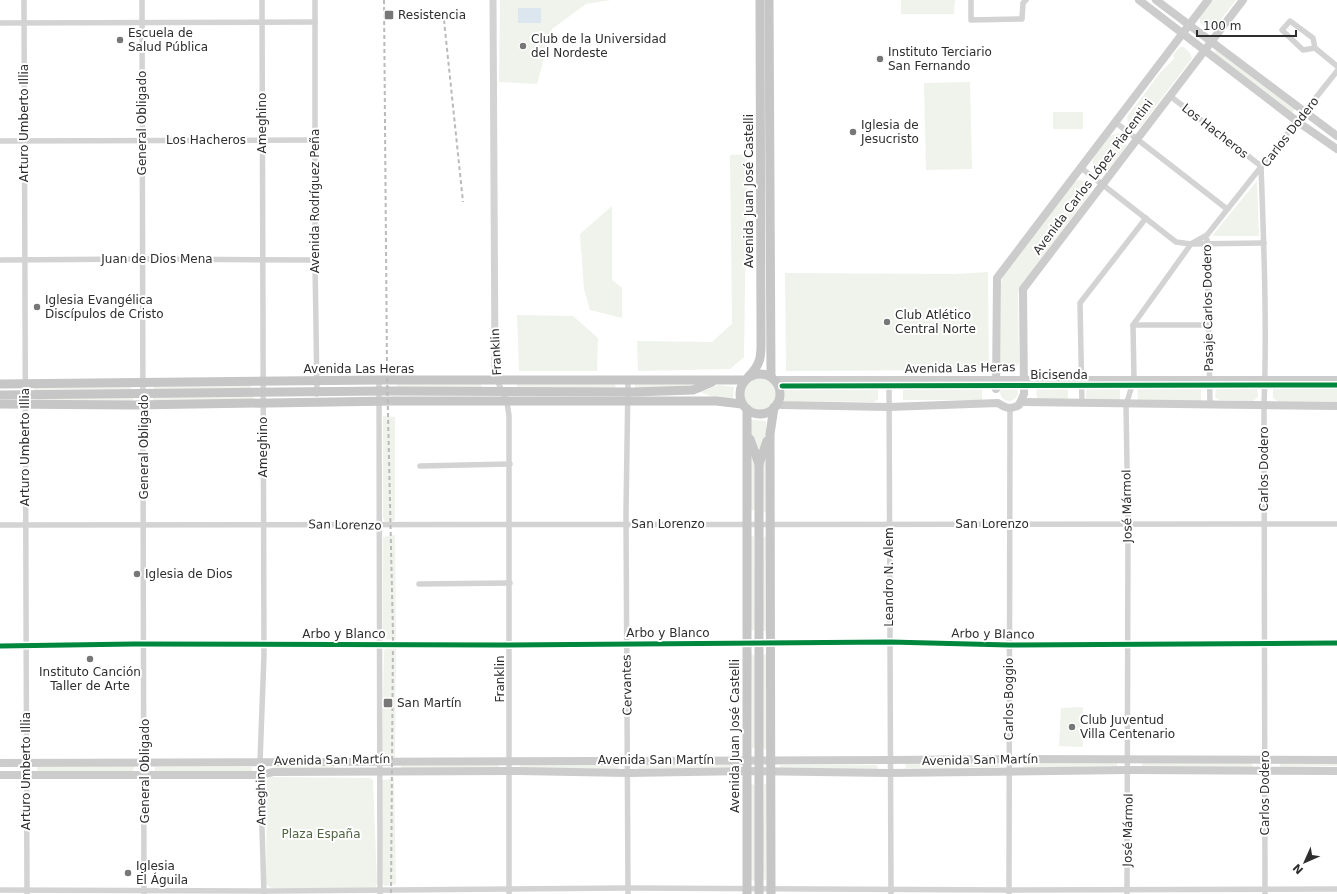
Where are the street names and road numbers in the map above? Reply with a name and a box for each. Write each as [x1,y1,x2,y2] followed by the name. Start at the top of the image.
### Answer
[17,64,31,182] street label: Arturo Umberto Illia
[135,71,149,175] street label: General Obligado
[255,93,269,153] street label: Ameghino
[1258,94,1322,170] street label: Carlos Dodero
[1030,97,1156,257] street label: Avenida Carlos López Piacentini
[1179,101,1251,161] street label: Los Hacheros
[742,114,756,268] street label: Avenida Juan José Castelli
[308,129,322,273] street label: Avenida Rodríguez Peña
[166,133,246,147] street label: Los Hacheros
[1200,244,1216,372] street label: Pasaje Carlos Dodero
[100,252,213,266] street label: Juan de Dios Mena
[488,328,504,376] street label: Franklin
[905,360,1015,376] street label: Avenida Las Heras
[304,362,414,376] street label: Avenida Las Heras
[1030,368,1088,382] street label: Bicisenda
[18,388,32,506] street label: Arturo Umberto Illia
[137,395,151,499] street label: General Obligado
[256,417,270,477] street label: Ameghino
[1257,426,1271,512] street label: Carlos Dodero
[1119,469,1135,544] street label: José Mármol
[308,517,382,533] street label: San Lorenzo
[631,517,705,531] street label: San Lorenzo
[955,517,1029,531] street label: San Lorenzo
[882,527,896,627] street label: Leandro N. Alem
[626,626,710,640] street label: Arbo y Blanco
[951,626,1035,642] street label: Arbo y Blanco
[302,627,386,641] street label: Arbo y Blanco
[619,654,635,716] street label: Cervantes
[493,655,507,703] street label: Franklin
[1002,658,1016,740] street label: Carlos Boggio
[728,659,742,813] street label: Avenida Juan José Castelli
[19,712,33,830] street label: Arturo Umberto Illia
[138,719,152,823] street label: General Obligado
[1258,750,1272,836] street label: Carlos Dodero
[274,752,390,768] street label: Avenida San Martín
[922,752,1038,768] street label: Avenida San Martín
[598,753,714,767] street label: Avenida San Martín
[253,764,269,826] street label: Ameghino
[1120,793,1136,868] street label: José Mármol

